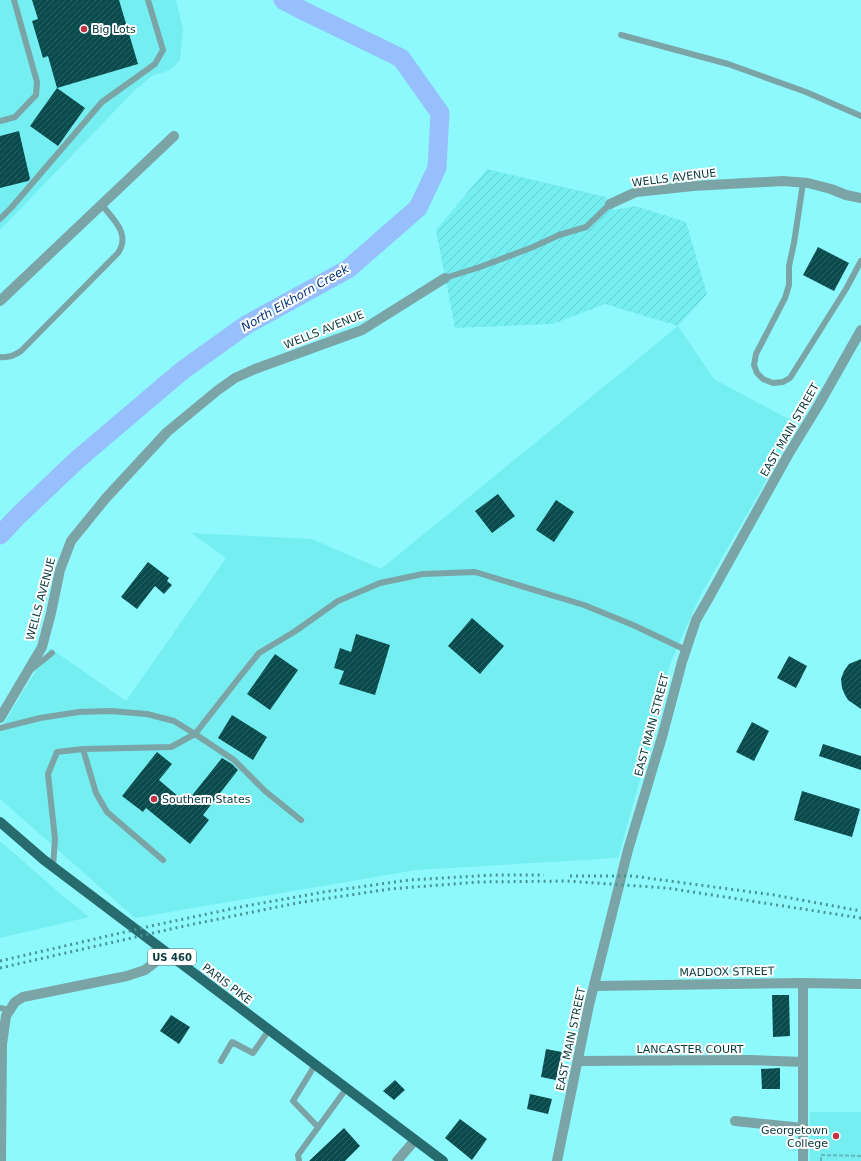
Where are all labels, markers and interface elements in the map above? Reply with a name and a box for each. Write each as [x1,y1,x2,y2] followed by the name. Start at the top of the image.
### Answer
[92,23,136,36] place label: Big Lots
[79,24,89,34] marker: Big Lots
[631,166,717,190] street label: WELLS AVENUE
[239,261,352,334] water label: North Elkhorn Creek
[282,308,366,352] street label: WELLS AVENUE
[758,381,822,479] street label: EAST MAIN STREET
[24,556,58,642] street label: WELLS AVENUE
[632,672,672,778] street label: EAST MAIN STREET
[162,793,251,806] place label: Southern States
[149,794,159,804] marker: Southern States
[148,949,196,965] road number: US 460
[200,961,254,1007] street label: PARIS PIKE
[679,965,775,979] street label: MADDOX STREET
[554,986,588,1092] street label: EAST MAIN STREET
[636,1043,744,1056] street label: LANCASTER COURT
[761,1124,828,1150] place label: Georgetown College
[831,1131,841,1141] marker: Georgetown College

